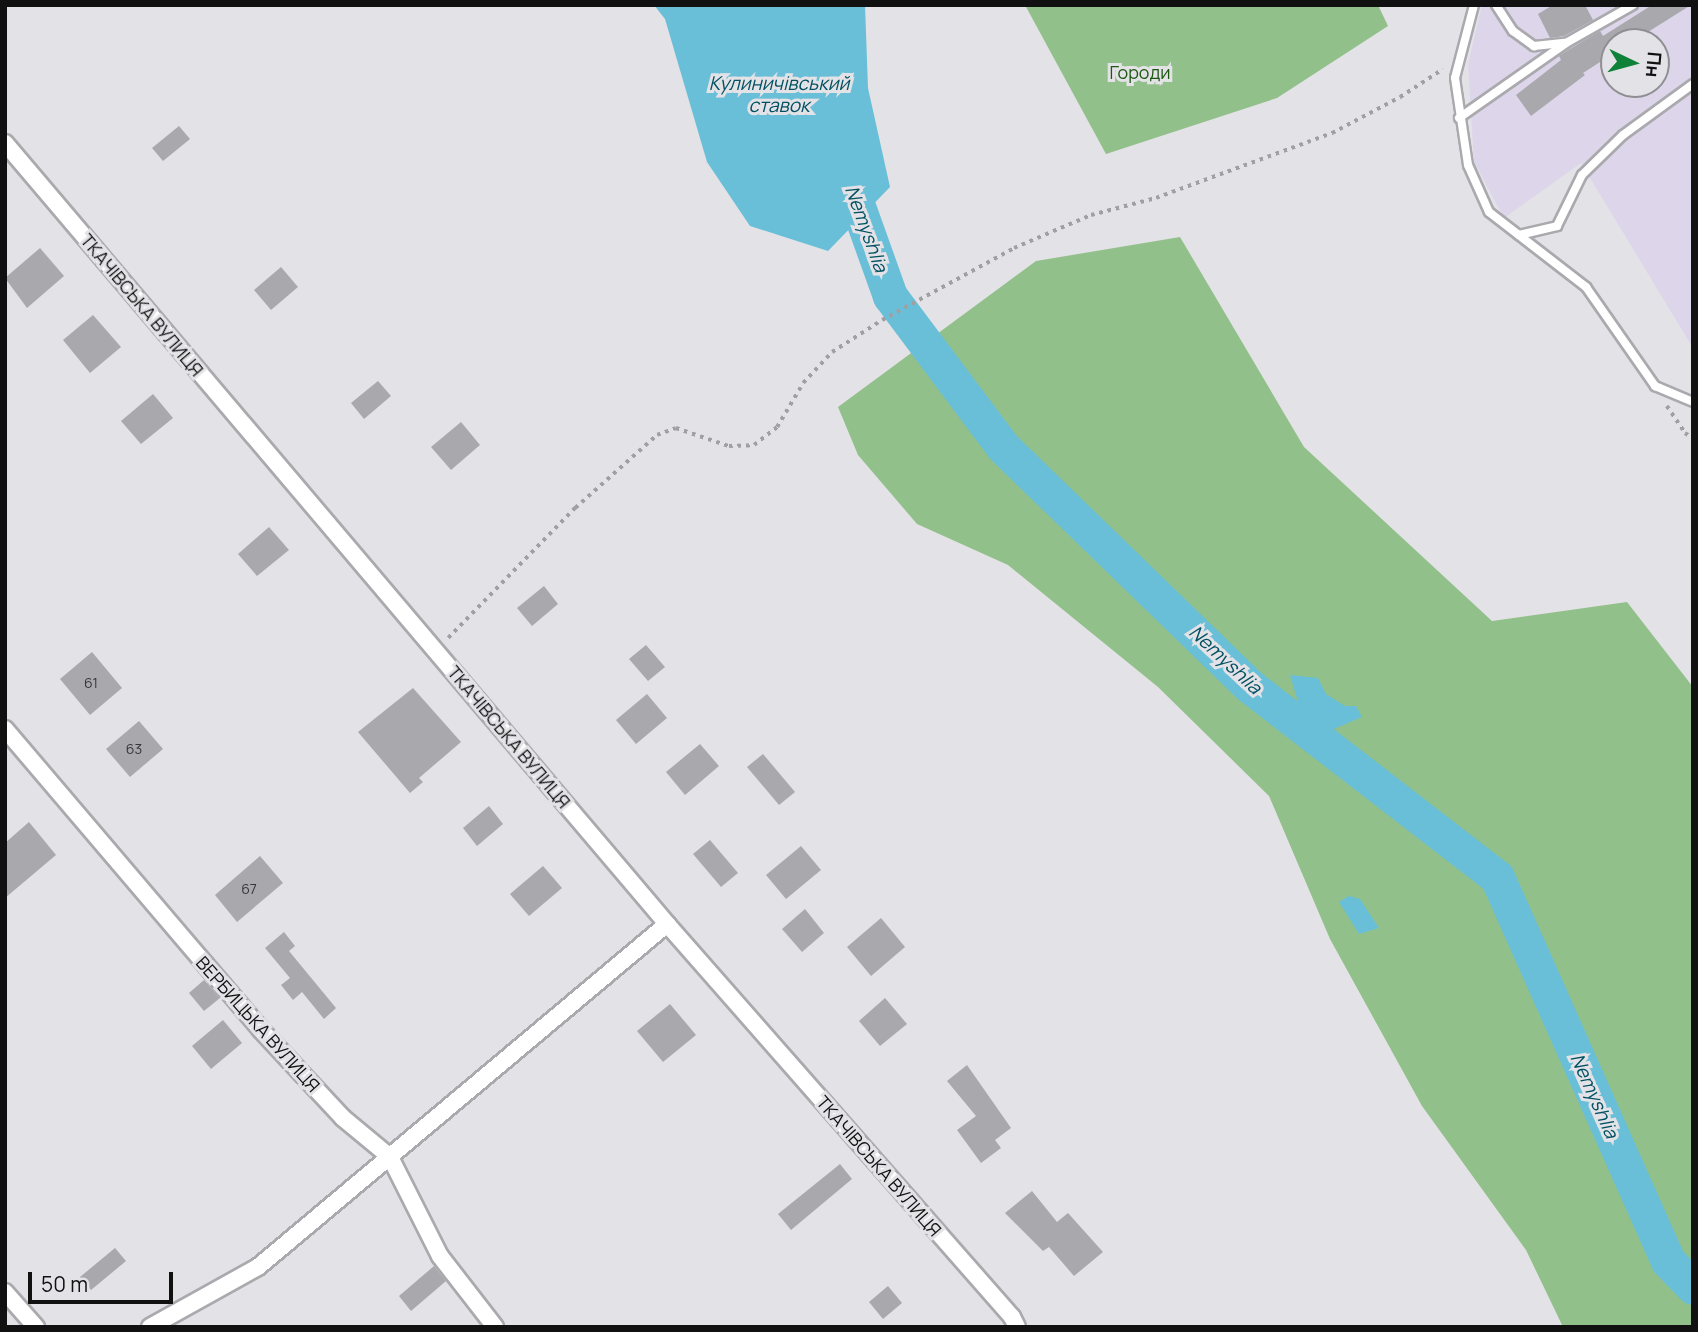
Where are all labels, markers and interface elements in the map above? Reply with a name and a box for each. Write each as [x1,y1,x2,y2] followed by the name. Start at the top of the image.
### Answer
[1600,28,1670,98] north arrow
[1640,51,1668,79] text: Пн
[1109,61,1171,83] park label: Городи
[709,73,849,117] water label: Кулиничівський ставок
[840,183,892,275] water label: Nemyshlia
[76,230,208,380] street label: ТКАЧІВСЬКА ВУЛИЦЯ
[1184,621,1266,699] water label: Nemyshlia
[443,662,575,812] street label: ТКАЧІВСЬКА ВУЛИЦЯ
[84,675,98,691] house number: 61
[126,741,142,757] house number: 63
[241,881,257,897] house number: 67
[192,952,324,1096] street label: ВЕРБИЦЬКА ВУЛИЦЯ
[1565,1050,1623,1142] water label: Nemyshlia
[812,1091,946,1241] street label: ТКАЧІВСЬКА ВУЛИЦЯ
[32,1258,177,1302] scale bar
[41,1270,88,1298] text: 50 m

